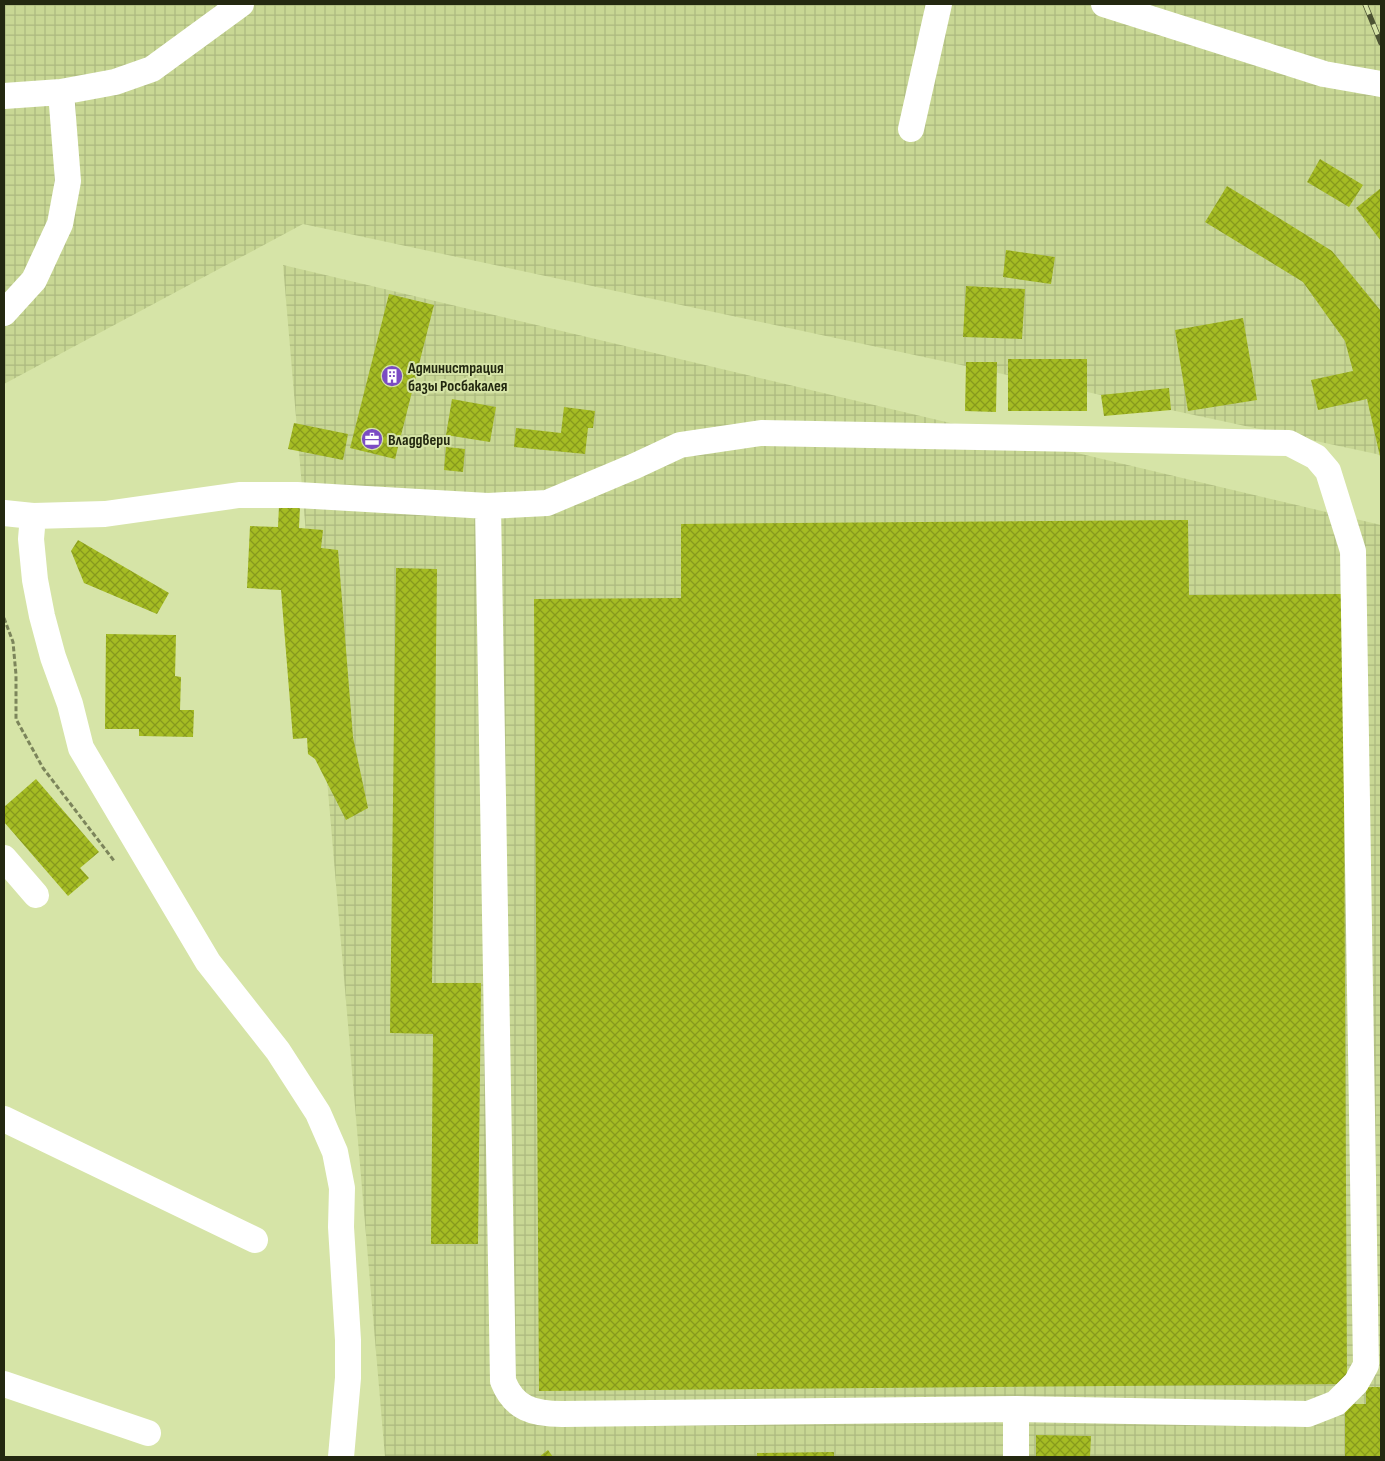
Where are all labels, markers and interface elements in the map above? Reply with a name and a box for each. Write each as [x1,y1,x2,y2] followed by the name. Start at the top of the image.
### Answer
[407,359,508,396] place label: Администрация базы Росбакалея
[380,364,404,388] building icon: Администрация базы Росбакалея
[360,427,384,451] office icon: Владдвери
[388,431,450,450] place label: Владдвери

